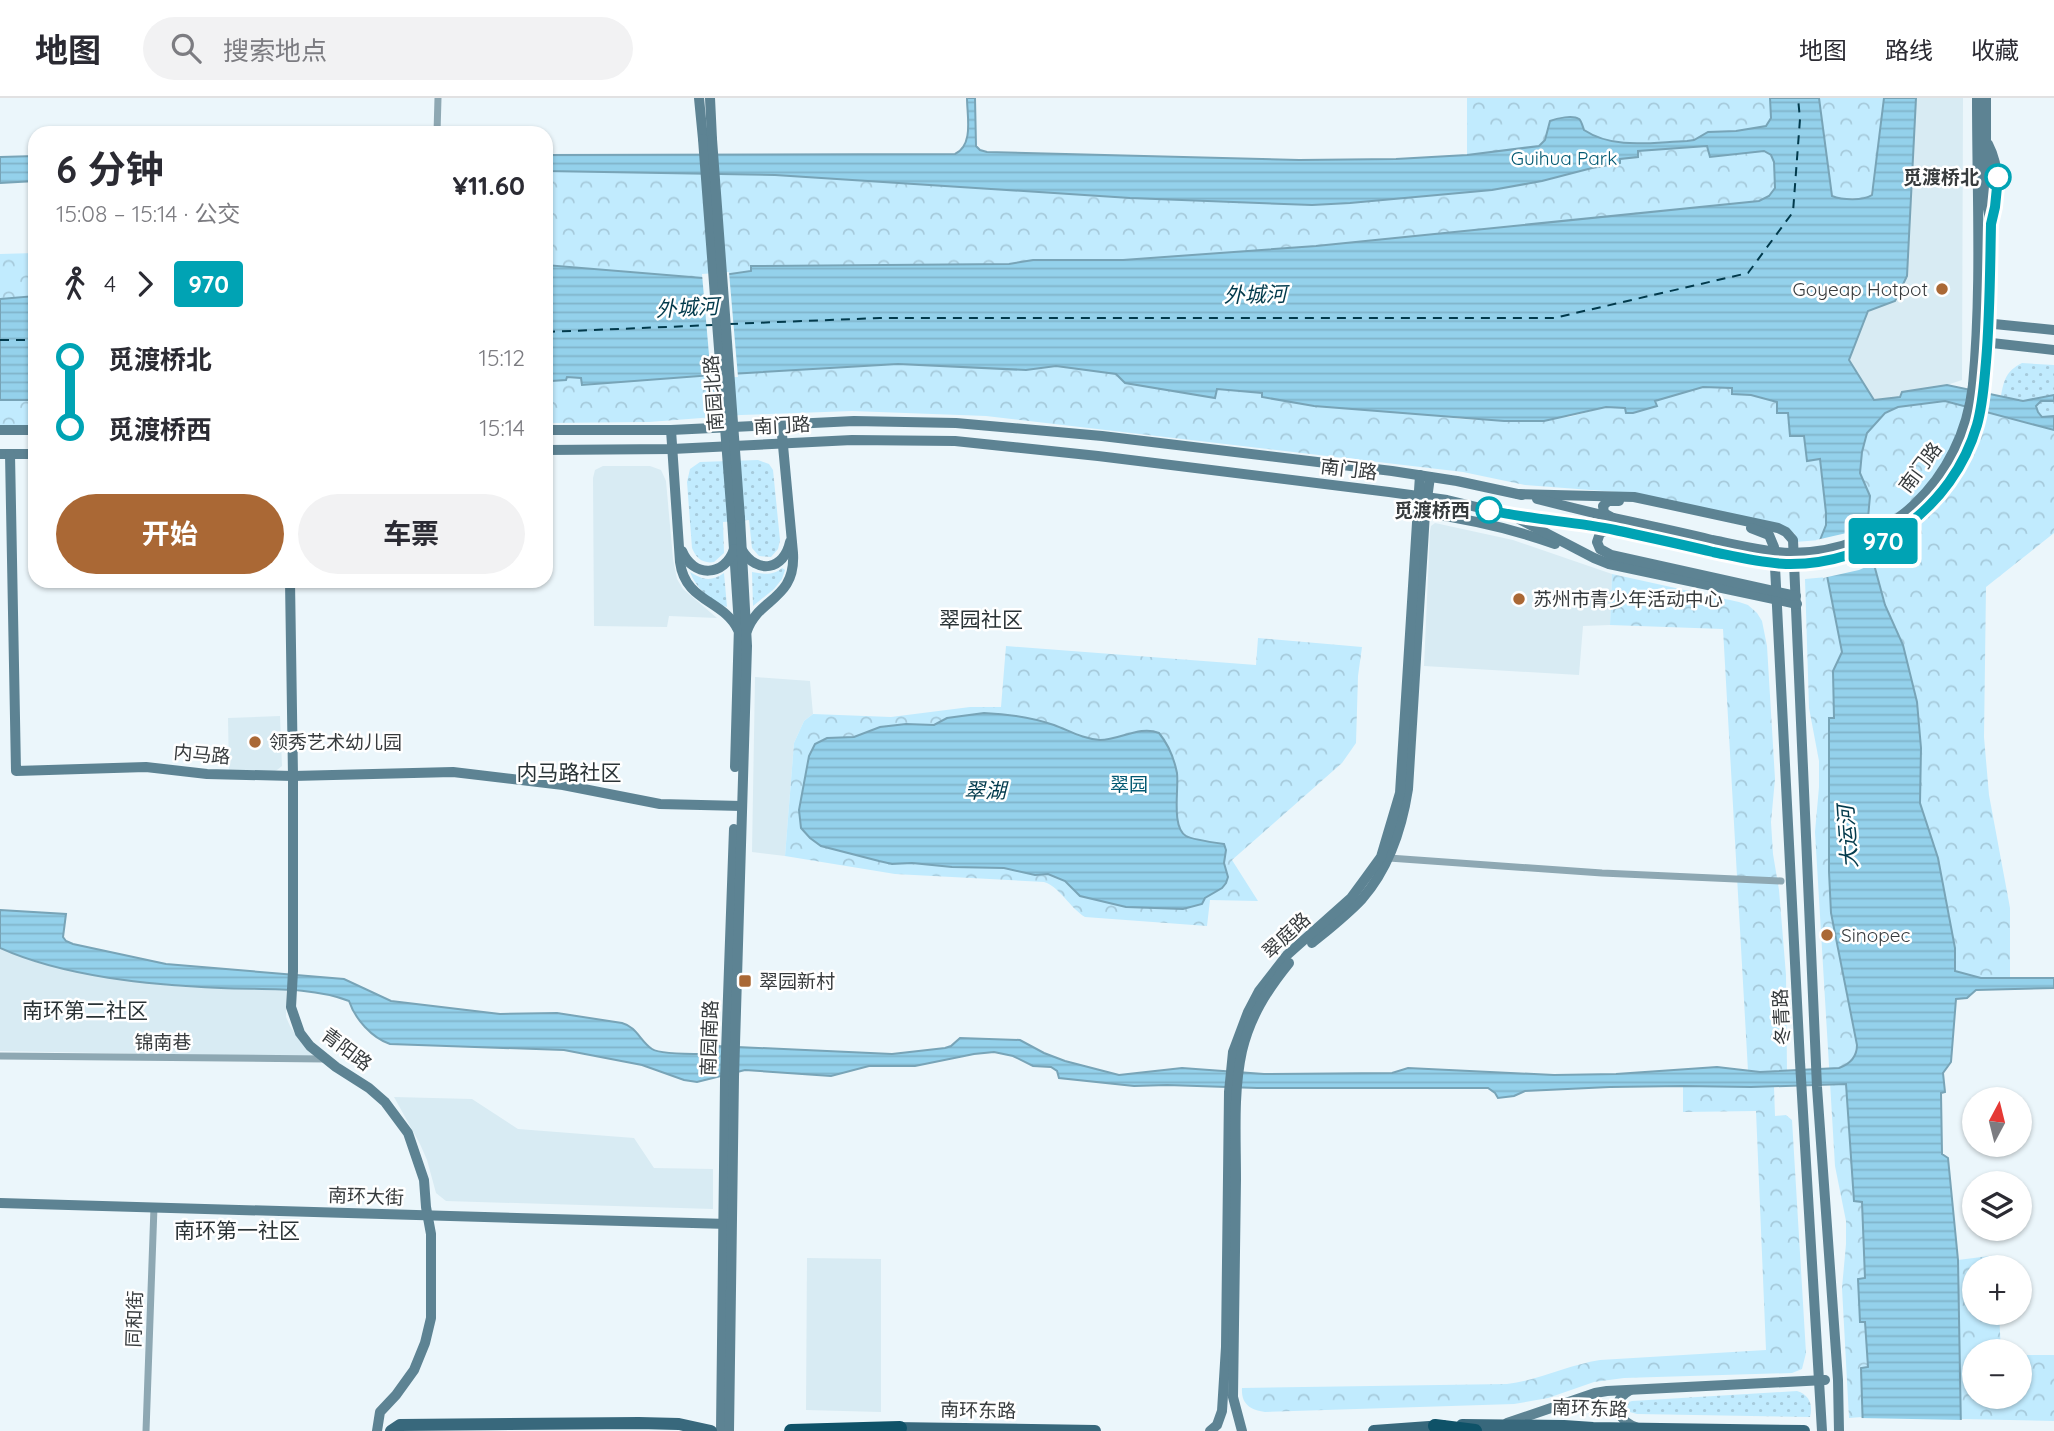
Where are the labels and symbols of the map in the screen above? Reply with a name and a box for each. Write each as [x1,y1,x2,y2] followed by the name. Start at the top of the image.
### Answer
[1511,146,1617,170] park label: Guihua Park
[1985,164,2011,190] marker: 觅渡桥北
[1903,165,1979,189] place label: 觅渡桥北
[1793,277,1928,301] place label: Goyeap Hotpot
[1223,280,1291,308] water label: 外城河
[1934,281,1950,297] marker: Goyeap Hotpot
[655,292,723,322] water label: 外城河
[698,354,728,432] street label: 南园北路
[753,412,811,438] street label: 南门路
[1893,437,1947,497] street label: 南门路
[1319,454,1379,484] street label: 南门路
[1476,497,1502,523] marker: 觅渡桥西
[1394,498,1470,522] place label: 觅渡桥西
[1843,518,1923,564] line badge: 970
[1533,587,1723,611] place label: 苏州市青少年活动中心
[1511,591,1527,607] marker: 苏州市青少年活动中心
[939,606,1023,632] district label: 翠园社区
[269,730,402,754] place label: 领秀艺术幼儿园
[247,734,263,750] marker: 领秀艺术幼儿园
[173,740,231,768] street label: 内马路
[517,759,622,785] district label: 内马路社区
[1110,772,1148,796] park label: 翠园
[964,777,1009,803] water label: 翠湖
[1832,801,1862,869] water label: 大运河
[1257,907,1315,963] street label: 翠庭路
[1841,923,1910,947] place label: Sinopec
[1819,927,1835,943] marker: Sinopec
[759,969,835,993] place label: 翠园新村
[737,973,753,989] marker: 翠园新村
[1768,988,1794,1046] street label: 冬青路
[22,997,148,1023] district label: 南环第二社区
[696,1000,722,1076] street label: 南园南路
[317,1022,377,1076] street label: 青阳路
[134,1030,192,1054] street label: 锦南巷
[1962,1087,2032,1157] north arrow
[328,1183,404,1209] street label: 南环大街
[174,1217,300,1243] district label: 南环第一社区
[121,1290,147,1348] street label: 同和街
[1552,1395,1628,1421] street label: 南环东路
[940,1397,1016,1423] street label: 南环东路

